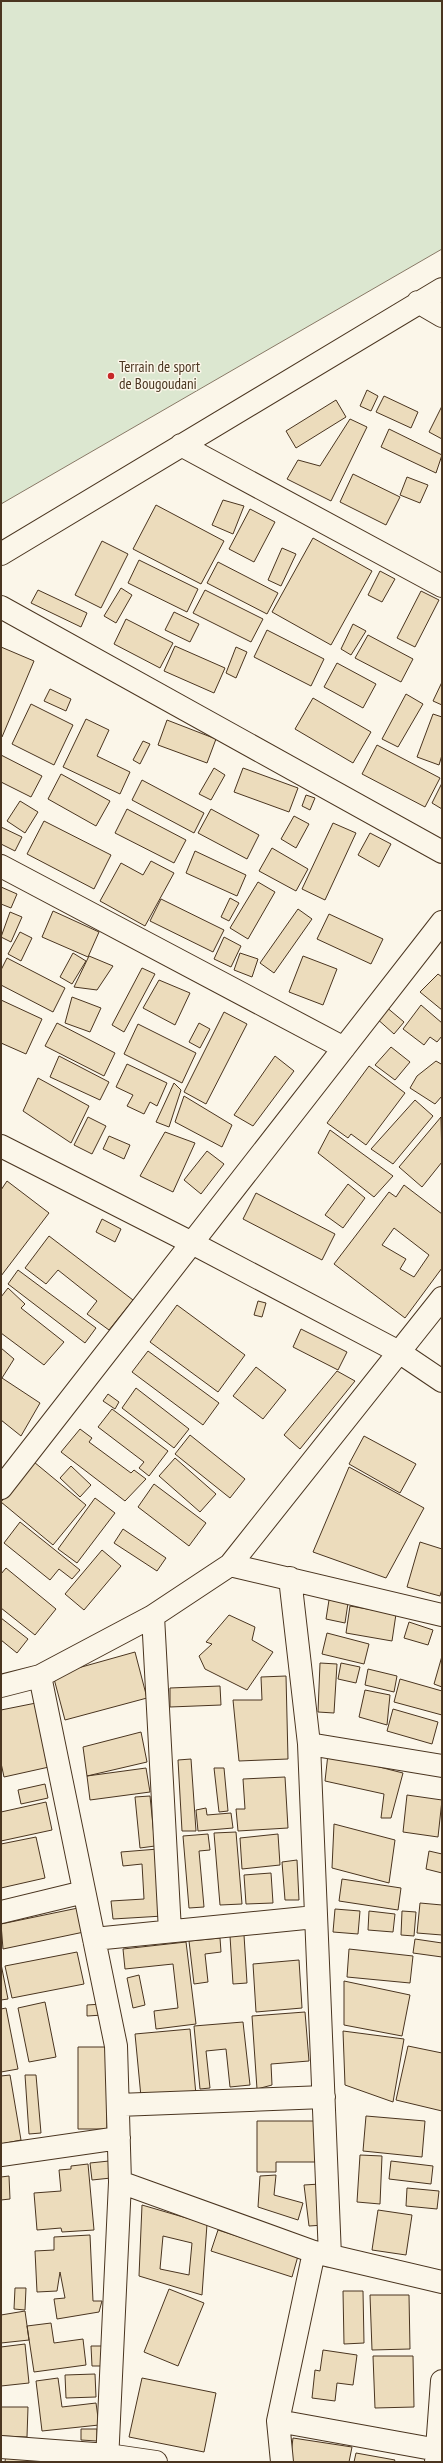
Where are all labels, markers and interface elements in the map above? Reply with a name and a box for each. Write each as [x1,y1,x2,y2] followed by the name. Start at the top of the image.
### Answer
[119,357,200,393] place label: Terrain de sport de Bougoudani
[106,371,116,381] marker: Terrain de sport de Bougoudani

